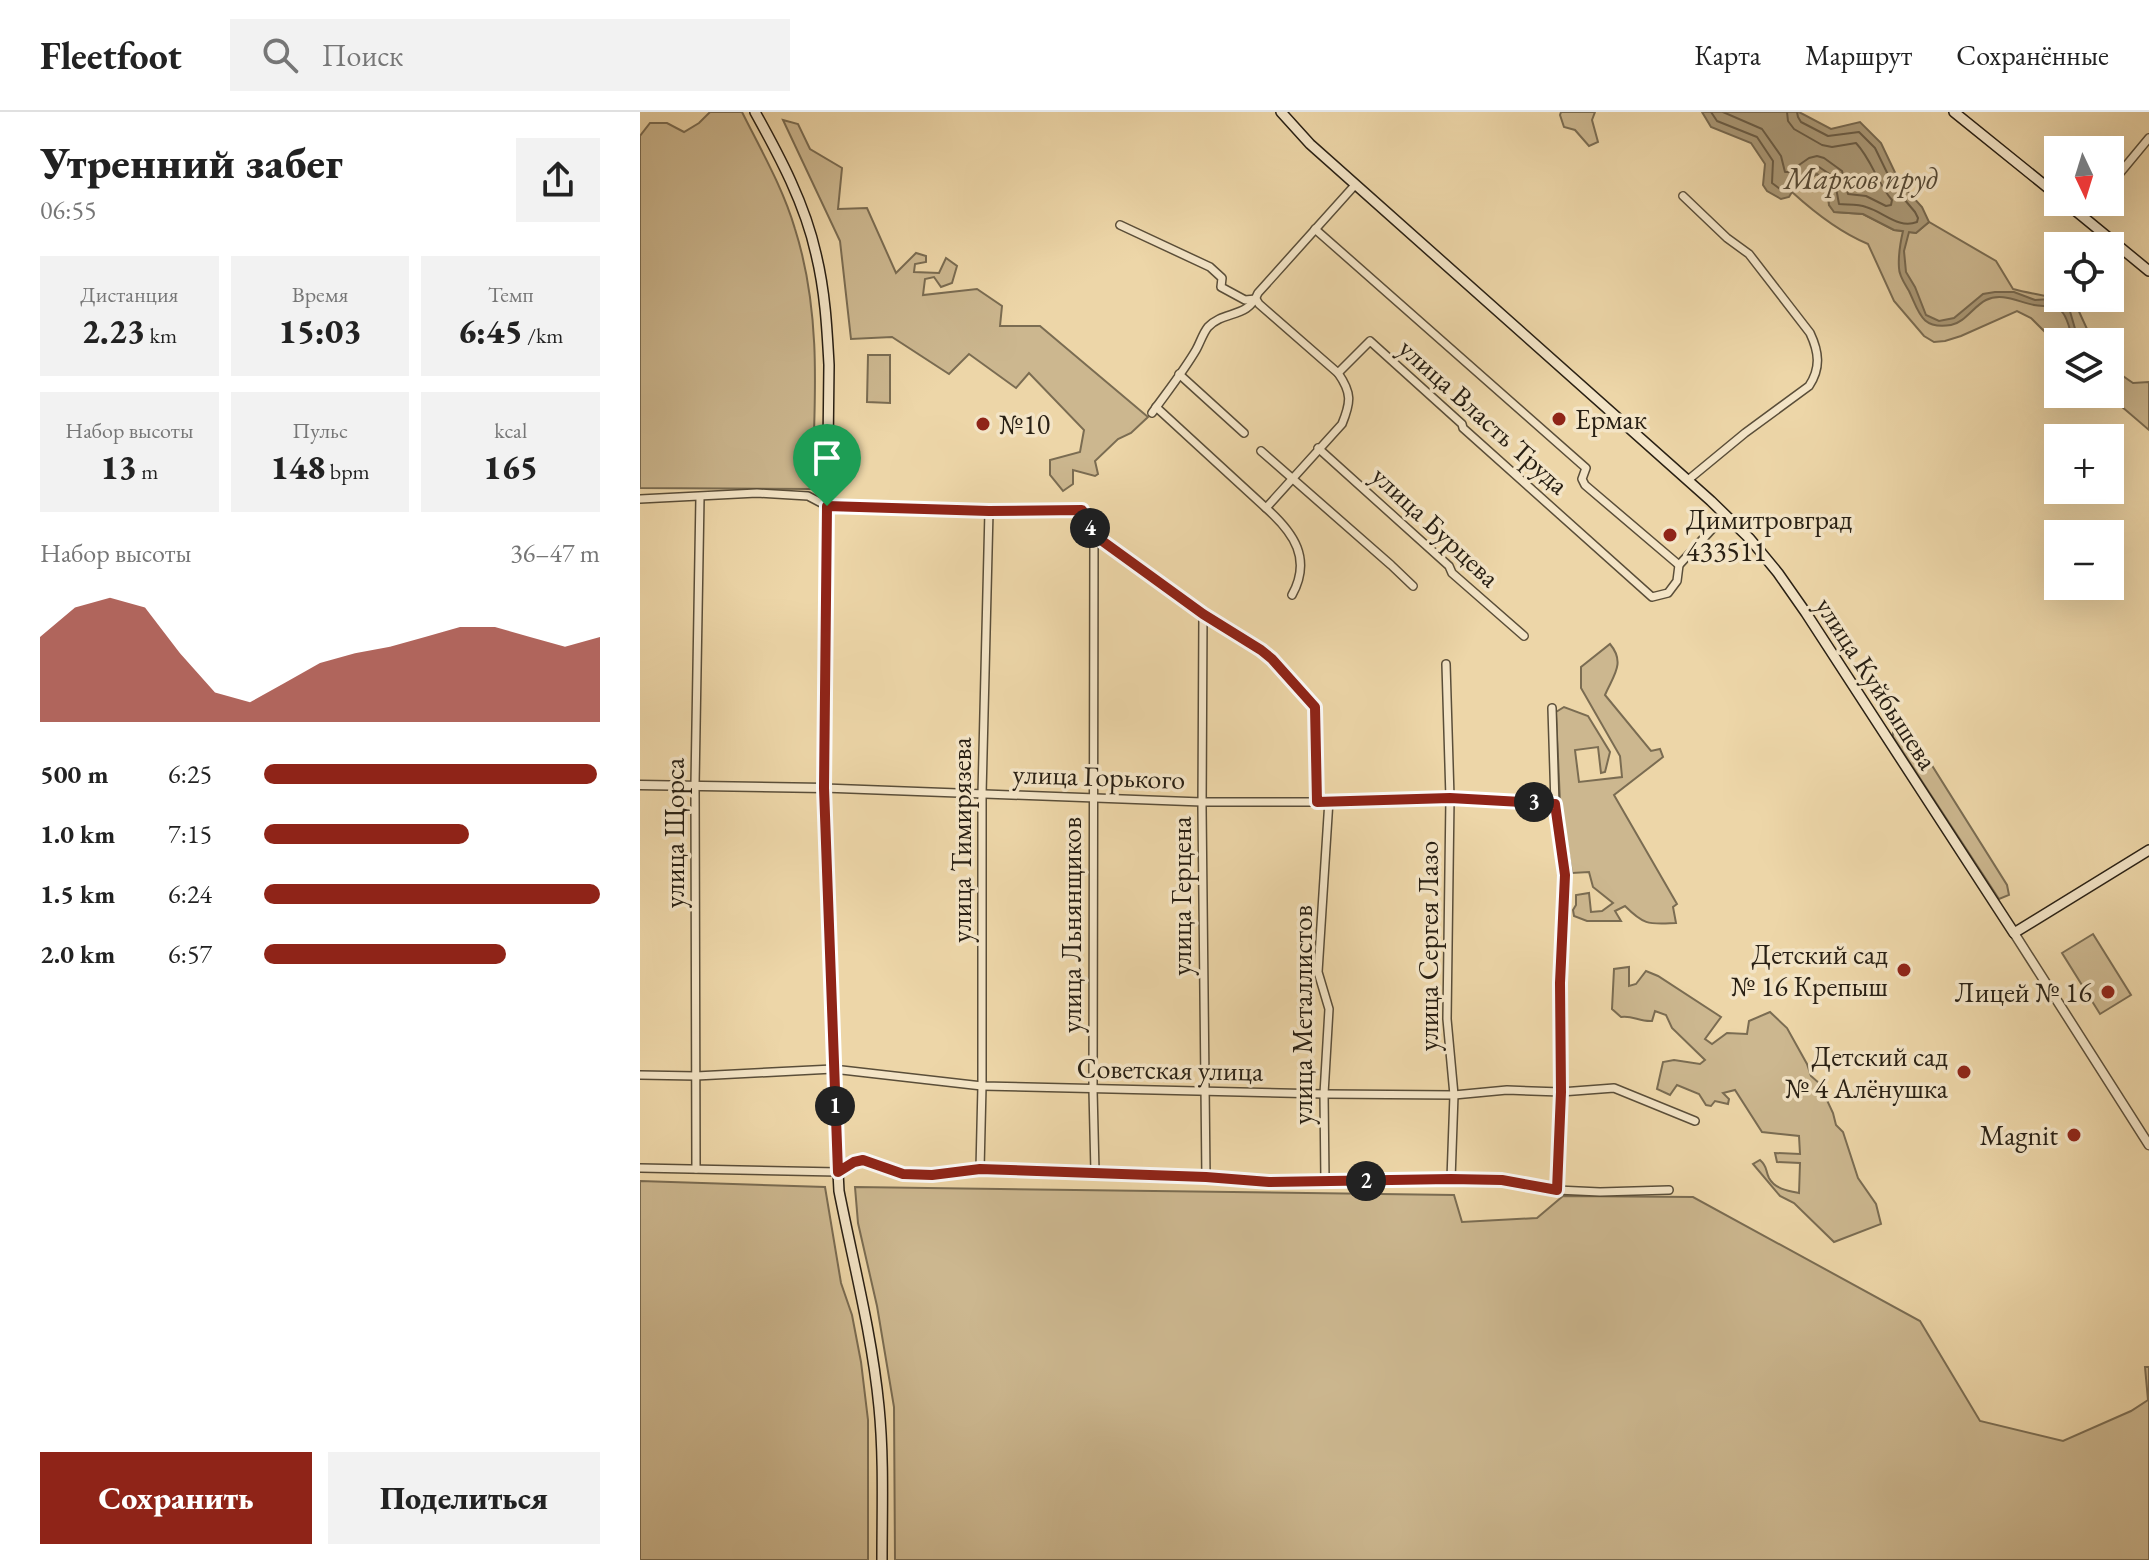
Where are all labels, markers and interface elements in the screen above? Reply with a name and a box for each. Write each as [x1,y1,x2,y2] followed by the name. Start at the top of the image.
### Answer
[230,19,790,91] search box
[40,31,182,80] text: Fleetfoot
[258,33,302,77] icon: search
[322,36,403,75] text: Поиск
[1694,37,1761,73] text: Карта
[1805,37,1912,73] text: Маршрут
[1956,37,2109,73] text: Сохранённые
[40,134,343,191] text: Утренний забег
[2044,136,2124,216] north arrow
[2044,136,2124,600] map controls
[516,138,600,222] button: share
[1782,159,1938,198] water label: Марков пруд
[40,193,96,227] text: 06:55
[2044,232,2124,312] button: locate
[80,280,178,309] text: Дистанция
[292,280,348,309] text: Время
[488,280,534,309] text: Темп
[82,309,145,353] text: 2.23
[278,309,362,353] text: 15:03
[458,309,523,353] text: 6:45
[145,321,177,350] text: km
[523,321,563,350] text: /km
[2044,328,2124,408] button: layers
[1391,330,1577,503] street label: улица Власть Труда
[1575,401,1647,437] place label: Ермак
[999,406,1050,442] place label: №10
[1550,410,1568,428] marker: Ермак
[974,415,992,433] marker: №10
[65,416,193,445] text: Набор высоты
[292,416,348,445] text: Пульс
[494,416,527,445] text: kcal
[793,424,861,506] pin
[2044,424,2124,504] button: +
[805,436,849,480] icon: arrive
[100,445,137,489] text: 13
[270,445,325,489] text: 148
[483,445,538,489] text: 165
[137,457,158,486] text: m
[325,457,370,486] text: bpm
[1364,457,1508,595] street label: улица Бурцева
[1686,501,1853,569] place label: Димитровград 433511
[1070,508,1110,548] pin: 4
[1084,513,1096,542] text: 4
[2044,520,2124,600] button: −
[1661,526,1679,544] marker: Димитровград 433511
[40,536,191,570] text: Набор высоты
[510,536,600,570] text: 36–47 m
[1808,590,1947,777] street label: улица Куйбышева
[943,737,979,943] street label: улица Тимирязева
[1012,755,1186,797] street label: улица Горького
[40,757,108,791] text: 500 m
[168,757,212,791] text: 6:25
[656,757,692,908] street label: улица Щорса
[1514,782,1554,822] pin: 3
[1528,787,1540,816] text: 3
[1163,815,1199,976] street label: улица Герцена
[40,817,115,851] text: 1.0 km
[168,817,212,851] text: 7:15
[1053,817,1089,1033] street label: улица Льнянщиков
[1410,841,1446,1051] street label: улица Сергея Лазо
[40,877,115,911] text: 1.5 km
[168,877,212,911] text: 6:24
[1284,905,1320,1125] street label: улица Металлистов
[1731,936,1888,1004] place label: Детский сад № 16 Крепыш
[40,937,115,971] text: 2.0 km
[168,937,212,971] text: 6:57
[1895,961,1913,979] marker: Детский сад № 16 Крепыш
[1955,974,2092,1010] place label: Лицей № 16
[2099,983,2117,1001] marker: Лицей № 16
[1785,1038,1949,1106] place label: Детский сад № 4 Алёнушка
[1076,1049,1264,1089] street label: Советская улица
[1955,1063,1973,1081] marker: Детский сад № 4 Алёнушка
[815,1086,855,1126] pin: 1
[829,1091,841,1120] text: 1
[1980,1117,2058,1153] place label: Magnit
[2065,1126,2083,1144] marker: Magnit
[1346,1161,1386,1201] pin: 2
[1360,1166,1372,1195] text: 2
[40,1452,312,1544] button: Сохранить
[328,1452,600,1544] button: Поделиться

